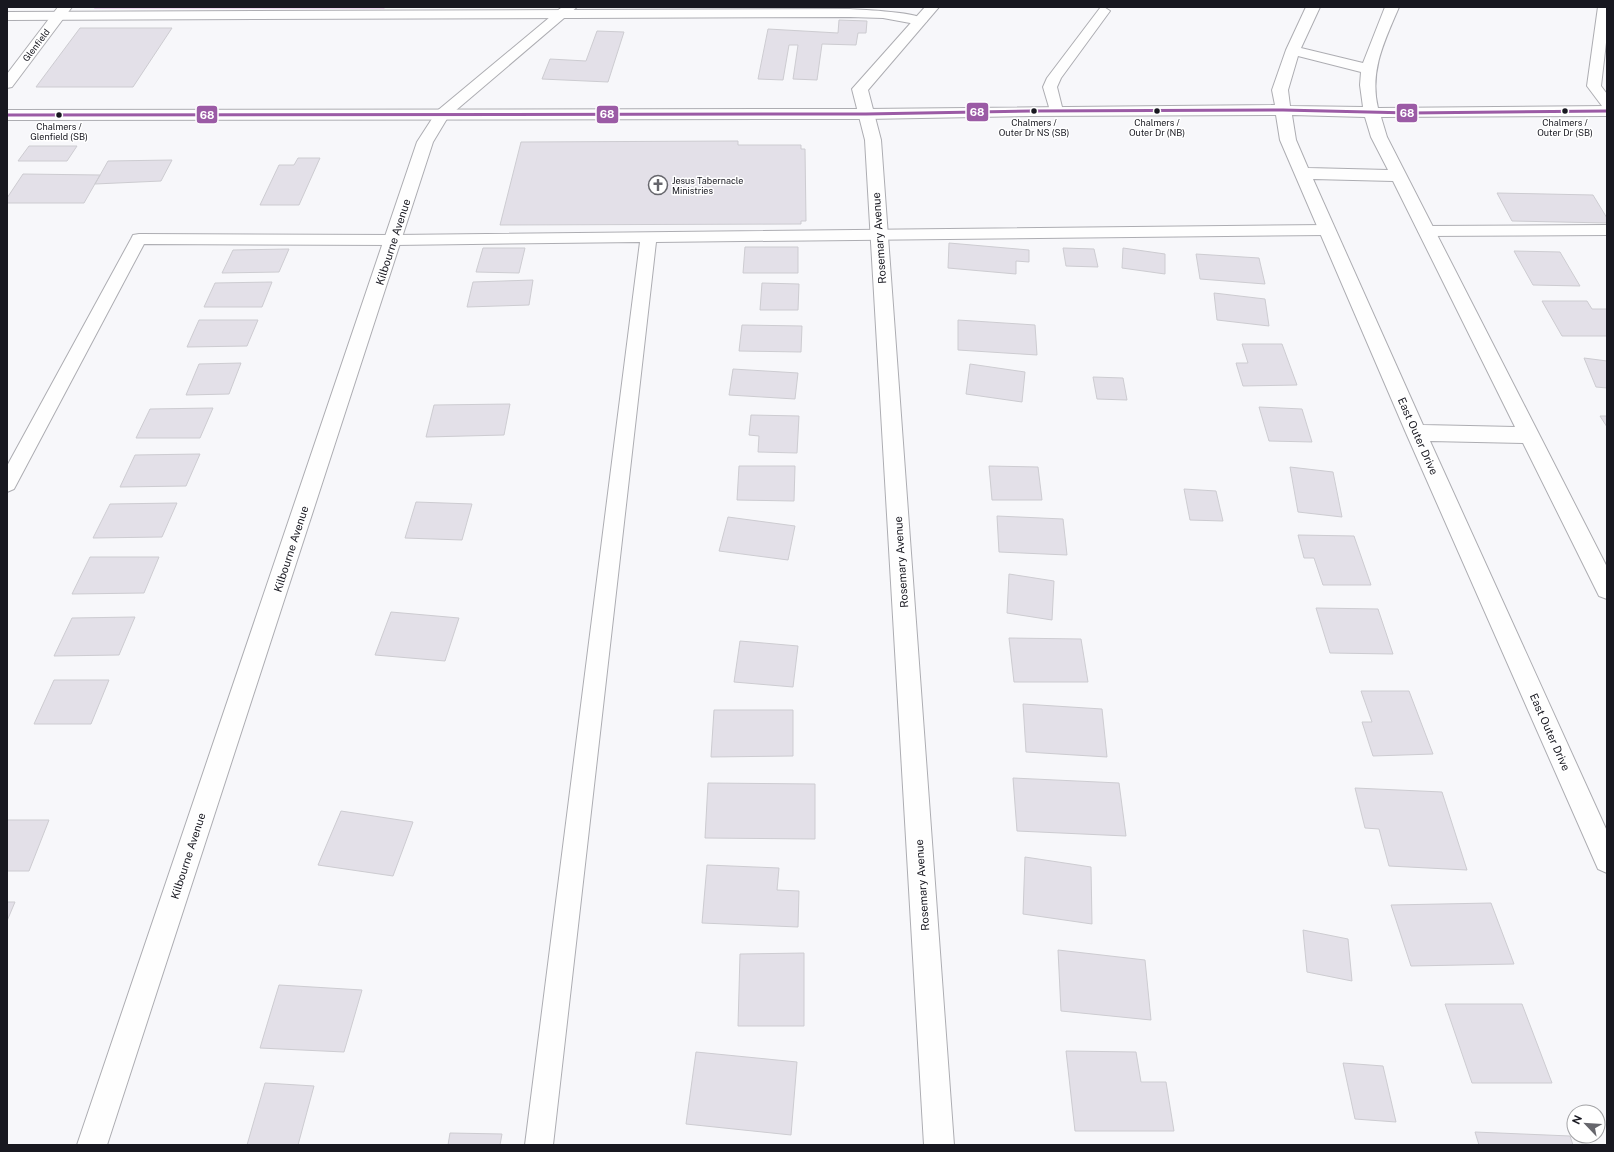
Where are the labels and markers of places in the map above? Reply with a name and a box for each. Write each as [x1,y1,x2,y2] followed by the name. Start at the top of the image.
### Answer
[1029,106,1039,116] marker: Chalmers / Outer Dr NS (SB)
[1152,106,1162,116] marker: Chalmers / Outer Dr (NB)
[1560,106,1570,116] marker: Chalmers / Outer Dr (SB)
[54,110,64,120] marker: Chalmers / Glenfield (SB)
[999,117,1069,138] place label: Chalmers / Outer Dr NS (SB)
[1129,117,1185,138] place label: Chalmers / Outer Dr (NB)
[1537,117,1593,138] place label: Chalmers / Outer Dr (SB)
[30,121,88,142] place label: Chalmers / Glenfield (SB)
[647,174,669,196] church icon: Jesus Tabernacle Ministries
[672,175,743,196] place label: Jesus Tabernacle Ministries

